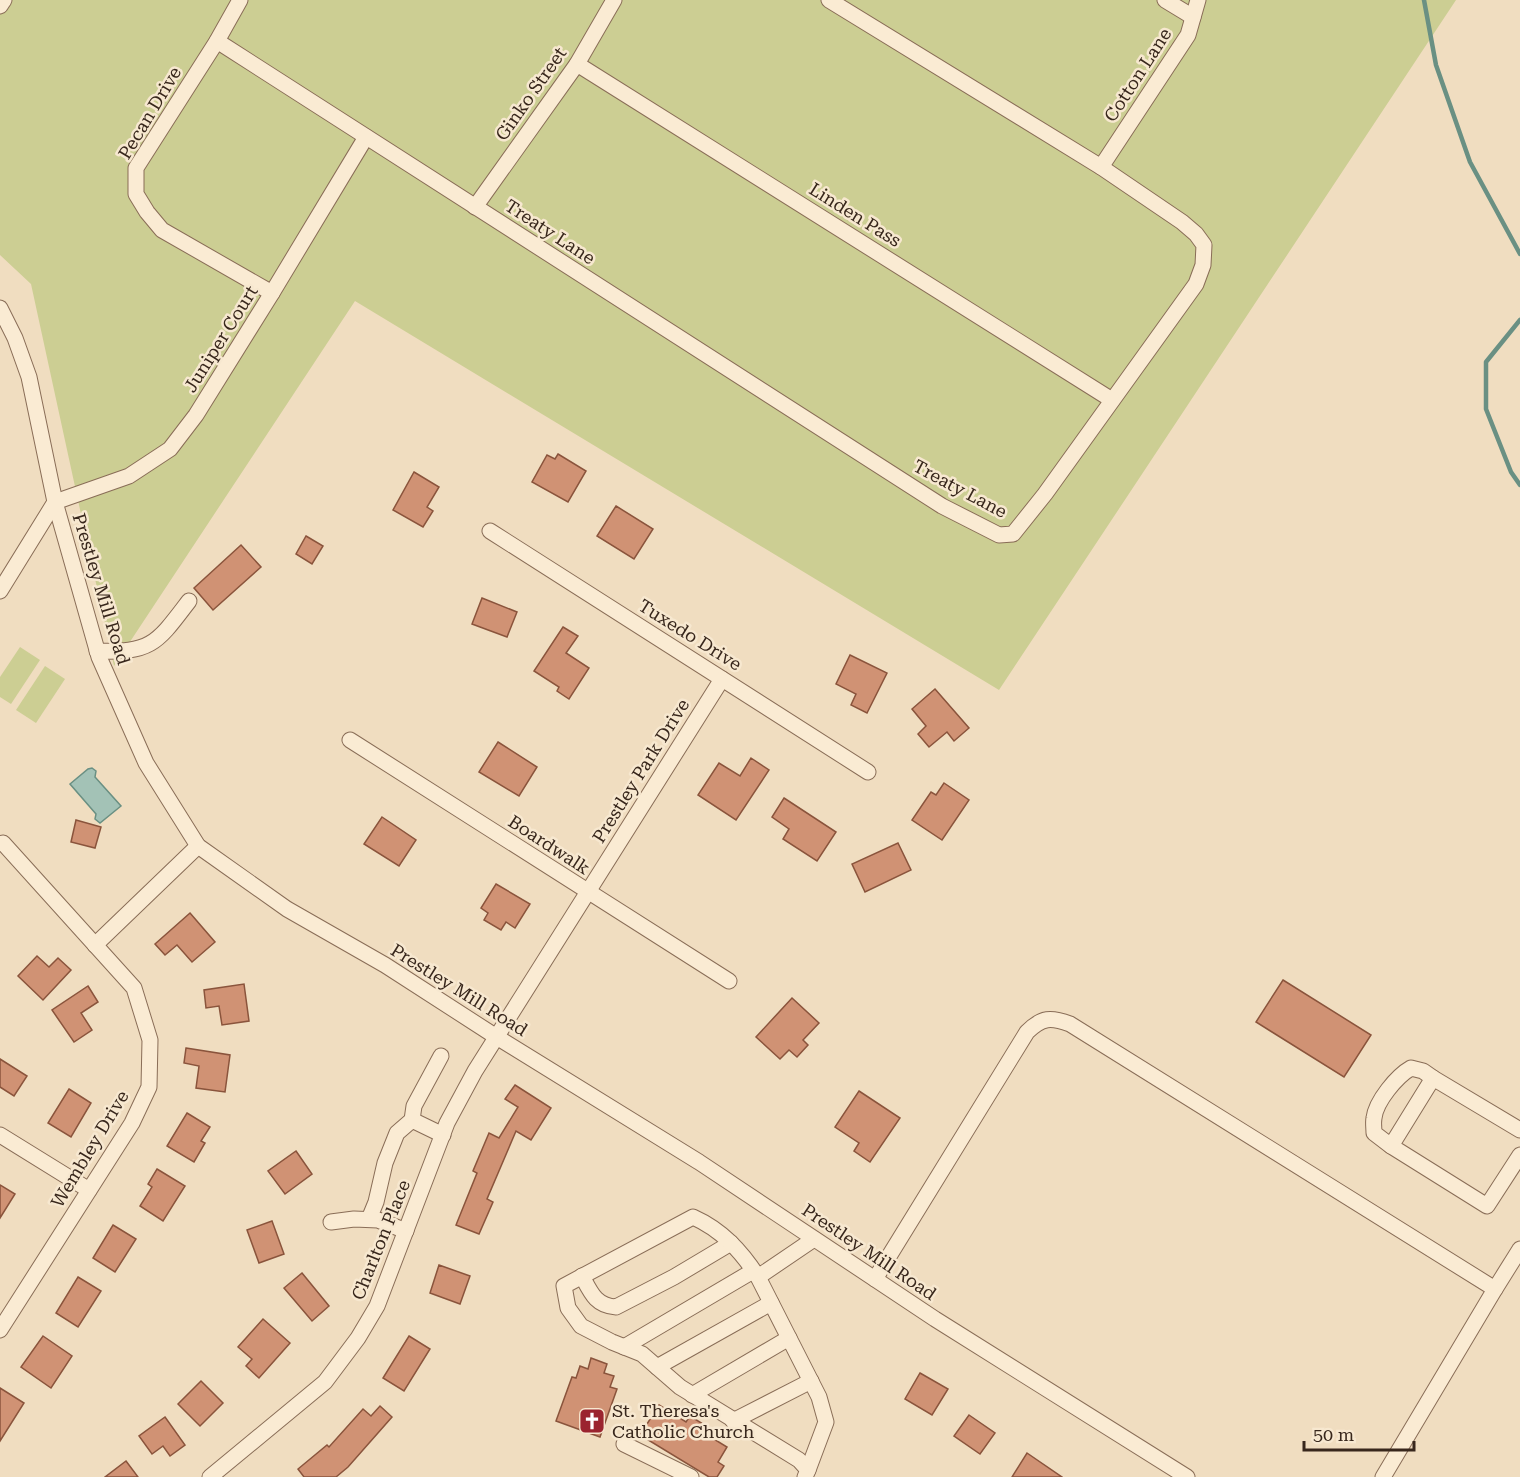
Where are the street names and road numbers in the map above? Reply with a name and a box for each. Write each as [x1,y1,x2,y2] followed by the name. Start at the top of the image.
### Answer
[1100,24,1176,125] street label: Cotton Lane
[491,43,571,144] street label: Ginko Street
[114,63,185,163] street label: Pecan Drive
[806,178,905,251] street label: Linden Pass
[501,195,599,269] street label: Treaty Lane
[179,281,262,396] street label: Juniper Court
[910,455,1011,522] street label: Treaty Lane
[68,511,135,668] street label: Prestley Mill Road
[635,595,746,675] street label: Tuxedo Drive
[588,695,693,847] street label: Prestley Park Drive
[505,810,594,879] street label: Boardwalk
[387,939,532,1040] street label: Prestley Mill Road
[46,1086,133,1211] street label: Wembley Drive
[347,1177,414,1303] street label: Charlton Place
[798,1199,941,1305] street label: Prestley Mill Road

